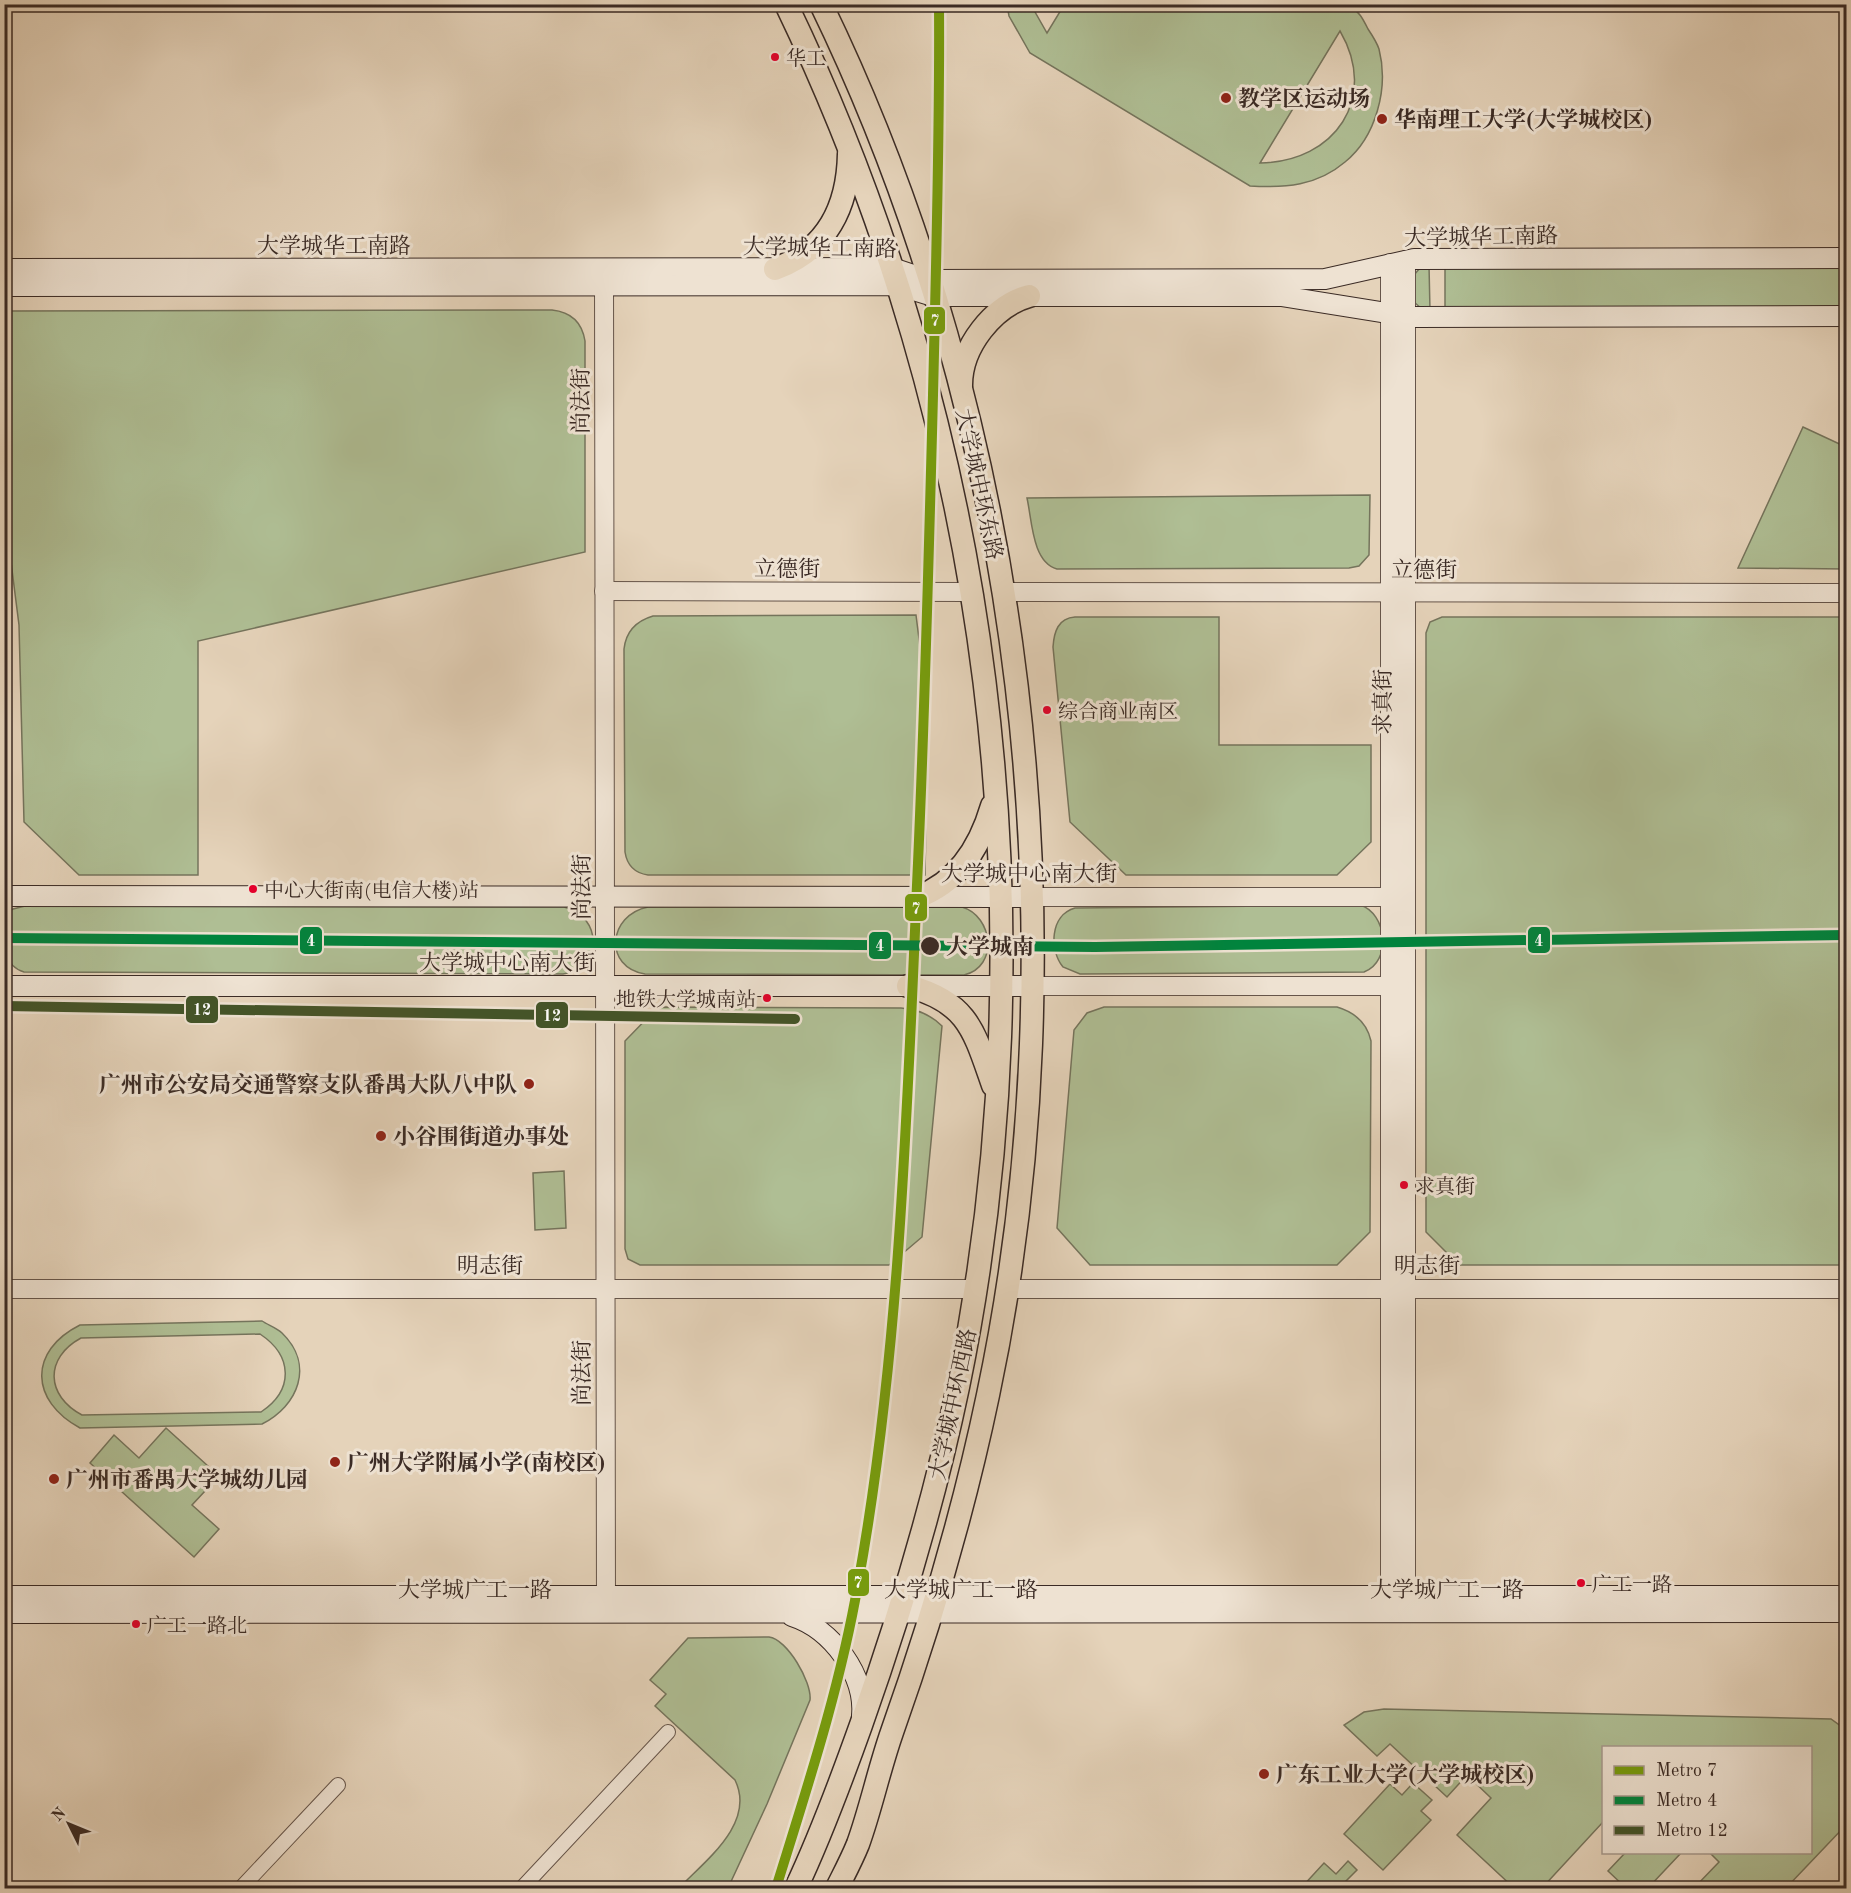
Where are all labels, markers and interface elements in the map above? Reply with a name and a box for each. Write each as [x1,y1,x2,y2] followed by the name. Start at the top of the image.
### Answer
[786,47,826,70] place label: 华工
[769,51,781,63] marker: 华工
[1238,87,1370,111] place label: 教学区运动场
[1219,91,1233,105] marker: 教学区运动场
[1394,108,1652,132] place label: 华南理工大学(大学城校区)
[1375,112,1389,126] marker: 华南理工大学(大学城校区)
[1404,224,1558,250] street label: 大学城华工南路
[257,234,411,258] street label: 大学城华工南路
[743,235,897,261] street label: 大学城华工南路
[923,306,946,335] line badge: 7
[930,314,940,330] text: 7
[569,368,593,434] street label: 尚法街
[951,406,1007,562] street label: 大学城中环东路
[754,557,820,581] street label: 立德街
[1391,558,1457,582] street label: 立德街
[1371,669,1395,735] street label: 求真街
[1058,700,1178,723] place label: 综合商业南区
[1041,704,1053,716] marker: 综合商业南区
[570,854,594,920] street label: 尚法街
[941,862,1117,886] street label: 大学城中心南大街
[264,880,479,902] place label: 中心大街南(电信大楼)站
[247,883,259,895] marker: 中心大街南(电信大楼)站
[904,893,928,922] line badge: 7
[911,902,921,918] text: 7
[299,926,323,955] line badge: 4
[1527,926,1551,954] line badge: 4
[868,931,892,960] line badge: 4
[306,934,316,950] text: 4
[1534,934,1544,950] text: 4
[919,935,941,957] marker: 大学城南
[946,935,1034,959] place label: 大学城南
[875,939,885,955] text: 4
[419,951,595,975] street label: 大学城中心南大街
[616,989,756,1011] place label: 地铁大学城南站
[761,992,773,1004] marker: 地铁大学城南站
[185,995,219,1024] line badge: 12
[535,1001,569,1029] line badge: 12
[193,1003,211,1019] text: 12
[543,1009,561,1025] text: 12
[99,1072,517,1097] place label: 广州市公安局交通警察支队番禺大队八中队
[522,1077,536,1091] marker: 广州市公安局交通警察支队番禺大队八中队
[393,1125,569,1149] place label: 小谷围街道办事处
[374,1129,388,1143] marker: 小谷围街道办事处
[1415,1176,1475,1198] place label: 求真街
[1398,1179,1410,1191] marker: 求真街
[457,1254,523,1278] street label: 明志街
[1394,1254,1460,1278] street label: 明志街
[925,1326,981,1482] street label: 大学城中环西路
[570,1340,594,1406] street label: 尚法街
[347,1451,605,1475] place label: 广州大学附属小学(南校区)
[328,1455,342,1469] marker: 广州大学附属小学(南校区)
[66,1467,308,1492] place label: 广州市番禺大学城幼儿园
[47,1472,61,1486] marker: 广州市番禺大学城幼儿园
[847,1568,870,1597] line badge: 7
[1592,1574,1672,1596] place label: 广工一路
[853,1576,863,1592] text: 7
[1575,1577,1587,1589] marker: 广工一路
[398,1578,552,1602] street label: 大学城广工一路
[884,1578,1038,1602] street label: 大学城广工一路
[1370,1578,1524,1602] street label: 大学城广工一路
[147,1615,247,1637] place label: 广工一路北
[130,1618,142,1630] marker: 广工一路北
[1602,1746,1812,1854] legend
[1656,1762,1717,1780] text: Metro 7
[1276,1763,1534,1787] place label: 广东工业大学(大学城校区)
[1257,1767,1271,1781] marker: 广东工业大学(大学城校区)
[1656,1792,1717,1810] text: Metro 4
[39,1794,99,1854] north arrow
[49,1805,70,1825] text: N
[1656,1822,1728,1840] text: Metro 12

